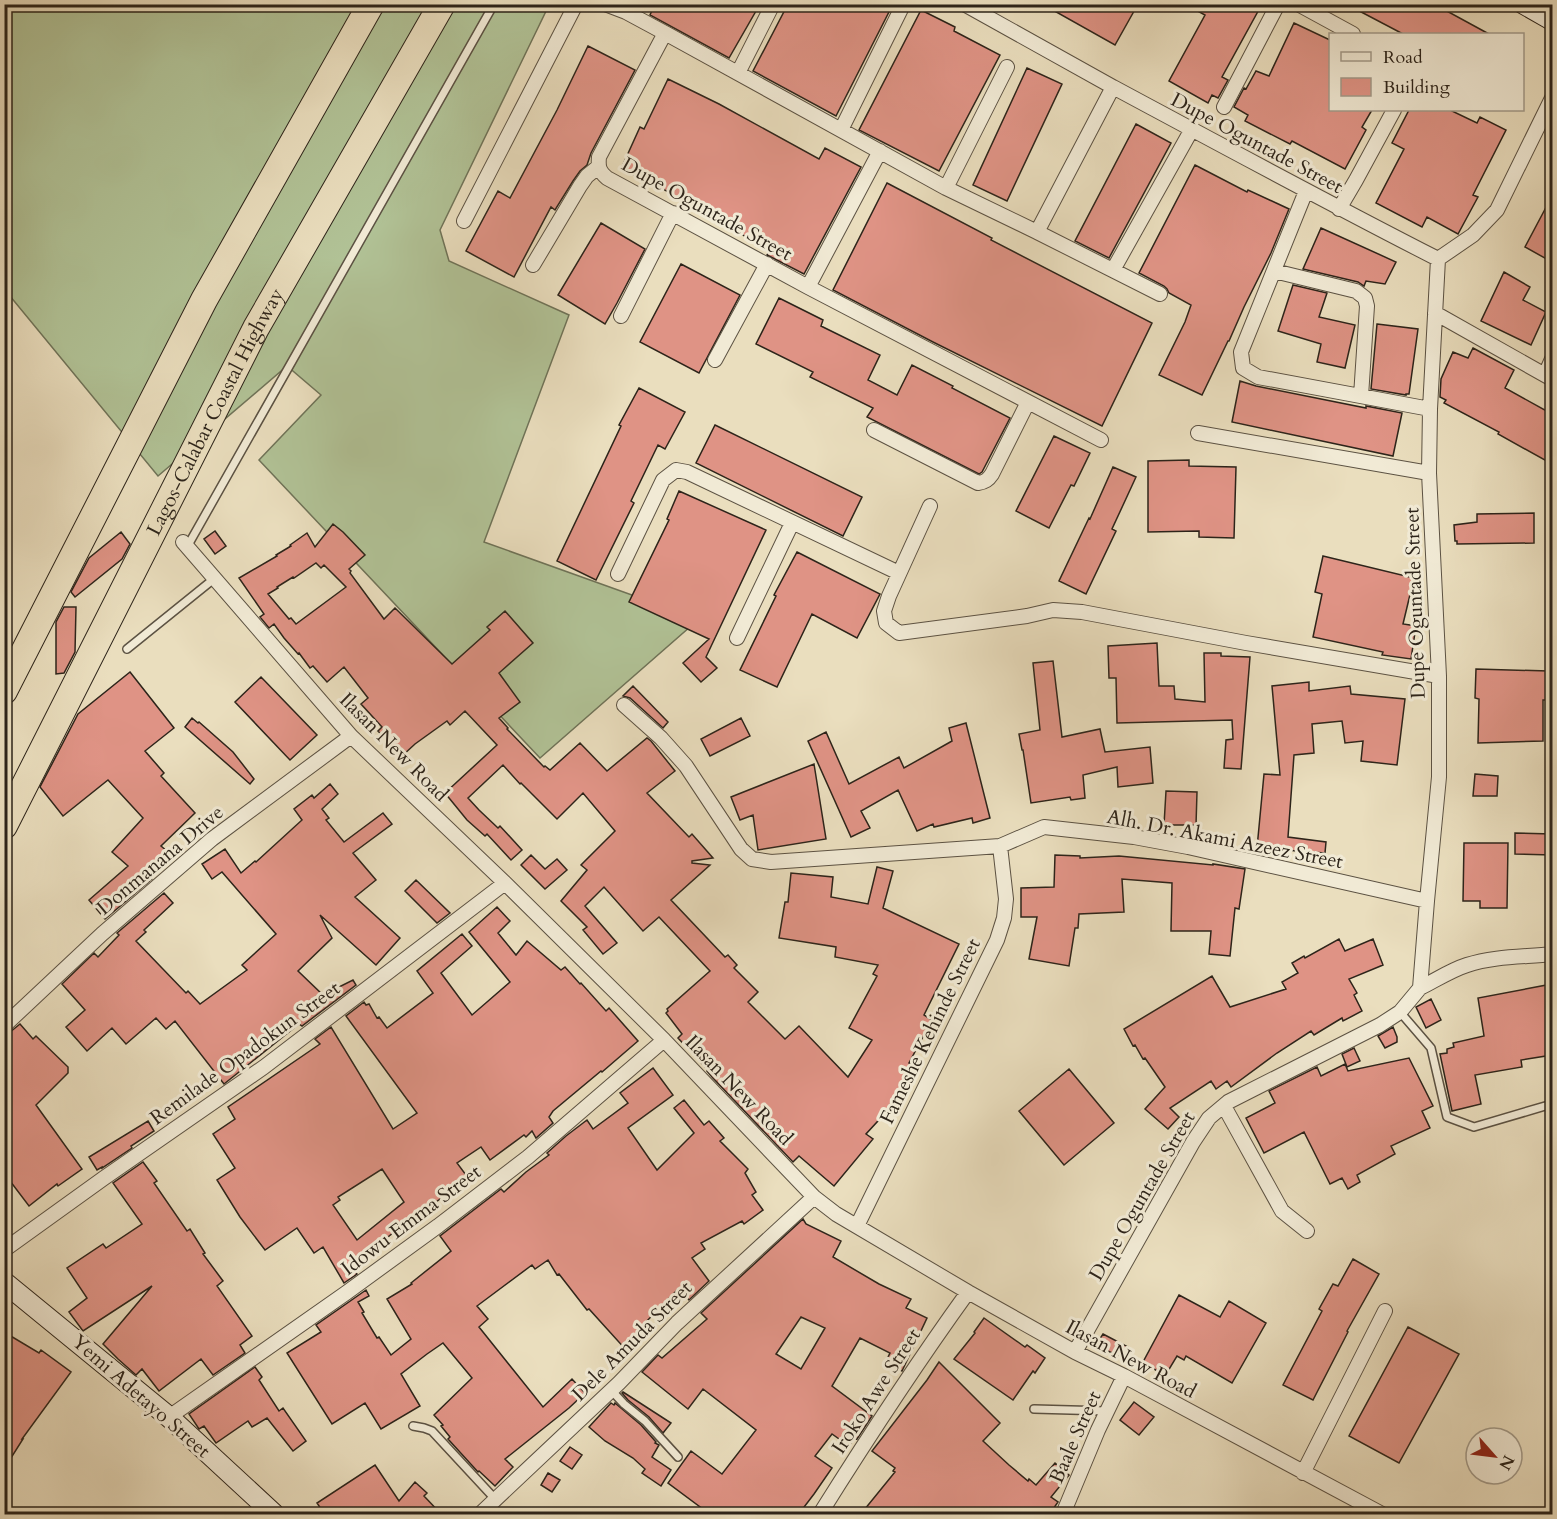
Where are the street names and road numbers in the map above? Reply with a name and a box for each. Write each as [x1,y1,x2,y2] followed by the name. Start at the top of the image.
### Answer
[1166,86,1348,200] street label: Dupe Oguntade Street
[617,151,798,268] street label: Dupe Oguntade Street
[140,282,290,540] street label: Lagos-Calabar Coastal Highway
[1398,506,1432,699] street label: Dupe Oguntade Street
[333,686,455,808] street label: Ilasan New Road
[91,799,229,921] street label: Donmanana Drive
[1105,803,1346,875] street label: Alh. Dr. Akami Azeez Street
[873,933,987,1128] street label: Fameshe Kehinde Street
[144,974,346,1131] street label: Remilade Opadokun Street
[679,1029,799,1151] street label: Ilasan New Road
[1082,1106,1202,1286] street label: Dupe Oguntade Street
[335,1158,487,1282] street label: Idowu Emma Street
[566,1274,699,1407] street label: Dele Amuda Street
[1061,1313,1201,1405] street label: Ilasan New Road
[825,1322,927,1459] street label: Iroko Awe Street
[66,1328,217,1464] street label: Yemi Adetayo Street
[1043,1386,1108,1488] street label: Baale Street

